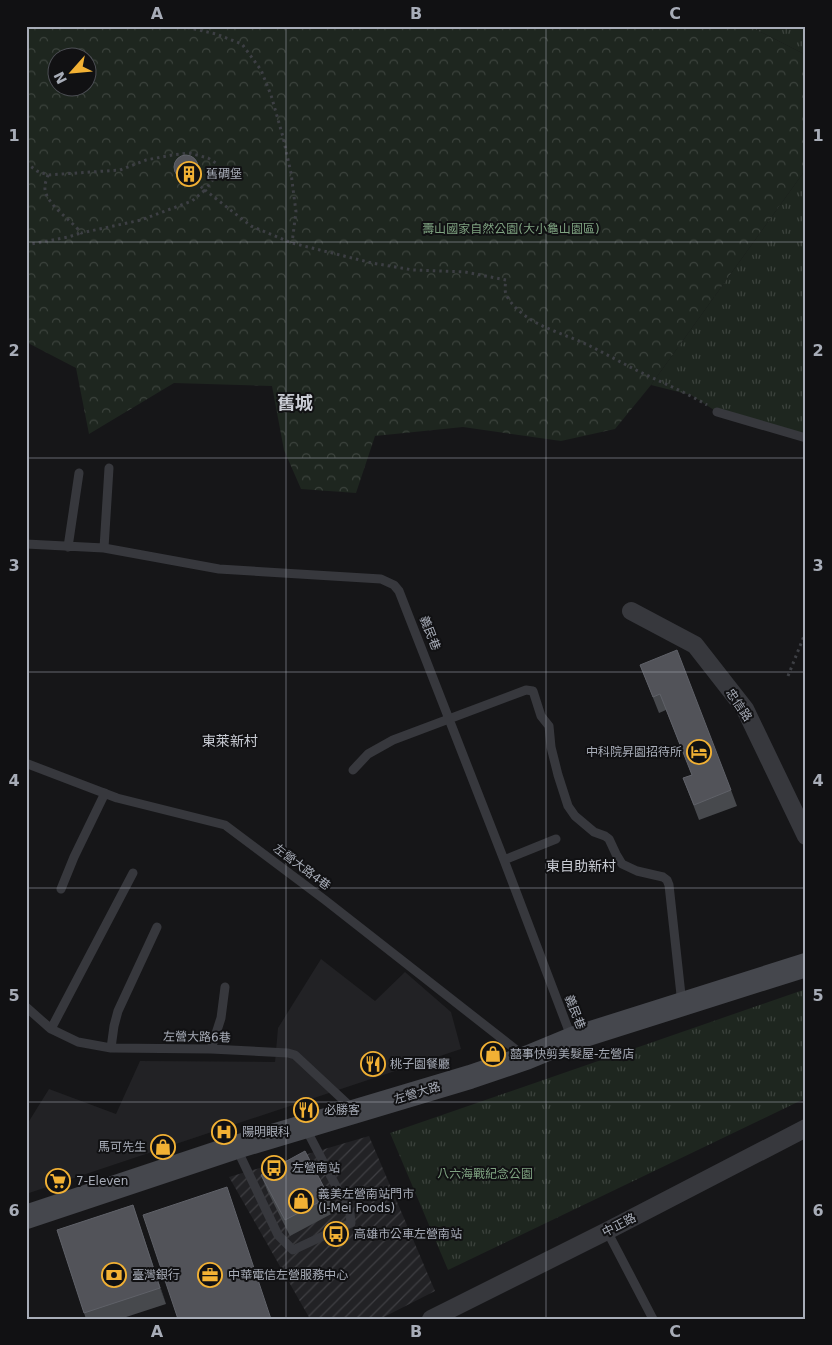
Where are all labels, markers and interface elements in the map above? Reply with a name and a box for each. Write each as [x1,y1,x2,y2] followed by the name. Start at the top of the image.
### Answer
[151,4,164,23] text: A
[410,4,422,23] text: B
[669,4,681,23] text: C
[48,48,98,98] north arrow
[51,69,70,87] text: N
[8,126,20,145] text: 1
[812,126,824,145] text: 1
[176,161,202,187] building icon: 舊碉堡
[206,167,242,181] place label: 舊碉堡
[422,222,600,236] park label: 壽山國家自然公園(大小龜山園區)
[8,341,20,360] text: 2
[812,341,824,360] text: 2
[277,392,313,413] district label: 舊城
[8,556,20,575] text: 3
[812,556,824,575] text: 3
[417,614,443,652] street label: 義民巷
[723,686,755,724] street label: 忠信路
[202,733,258,749] district label: 東萊新村
[686,739,712,765] hotel icon: 中科院昇園招待所
[586,745,682,759] place label: 中科院昇園招待所
[8,771,20,790] text: 4
[812,771,824,790] text: 4
[271,841,333,893] street label: 左營大路4巷
[546,858,616,874] district label: 東自助新村
[8,986,20,1005] text: 5
[812,986,824,1005] text: 5
[562,993,588,1031] street label: 義民巷
[163,1029,231,1045] street label: 左營大路6巷
[480,1041,506,1067] shop icon: 囍事快剪美髮屋-左營店
[510,1047,634,1061] place label: 囍事快剪美髮屋-左營店
[360,1051,386,1077] restaurant icon: 桃子園餐廳
[390,1057,450,1071] place label: 桃子園餐廳
[392,1079,442,1107] street label: 左營大路
[293,1097,319,1123] restaurant icon: 必勝客
[324,1103,360,1117] place label: 必勝客
[211,1119,237,1145] hospital icon: 陽明眼科
[242,1125,290,1139] place label: 陽明眼科
[150,1134,176,1160] shop icon: 馬可先生
[98,1140,146,1154] place label: 馬可先生
[261,1155,287,1181] bus stop icon: 左營南站
[292,1161,340,1175] place label: 左營南站
[437,1167,533,1181] park label: 八六海戰紀念公園
[45,1168,71,1194] supermarket icon: 7-Eleven
[76,1174,128,1188] place label: 7-Eleven
[318,1187,414,1215] place label: 義美左營南站門市 (I-Mei Foods)
[288,1188,314,1214] shop icon: 義美左營南站門市 (I-Mei Foods)
[8,1201,20,1220] text: 6
[812,1201,824,1220] text: 6
[600,1211,638,1239] street label: 中正路
[323,1221,349,1247] bus stop icon: 高雄市公車左營南站
[354,1227,462,1241] place label: 高雄市公車左營南站
[101,1262,127,1288] bank icon: 臺灣銀行
[197,1262,223,1288] office icon: 中華電信左營服務中心
[132,1268,180,1282] place label: 臺灣銀行
[228,1268,348,1282] place label: 中華電信左營服務中心
[151,1322,164,1341] text: A
[410,1322,422,1341] text: B
[669,1322,681,1341] text: C

